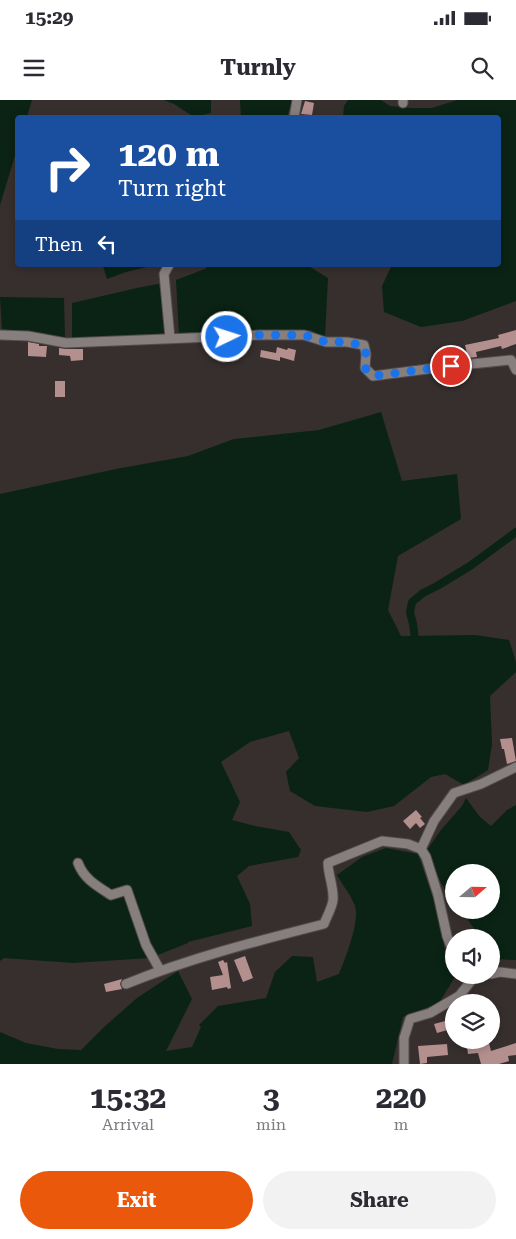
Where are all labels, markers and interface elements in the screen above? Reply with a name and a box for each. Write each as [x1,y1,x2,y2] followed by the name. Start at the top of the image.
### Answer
[25,6,74,29] text: 15:29
[20,54,48,82] icon: menu
[468,54,496,82] icon: search
[220,55,296,80] text: Turnly
[118,134,219,175] text: 120 m
[35,135,100,200] icon: right
[118,176,226,201] text: Turn right
[93,230,121,258] icon: left
[35,233,83,256] text: Then
[200,310,252,362] position arrow
[430,345,472,387] pin
[437,352,465,380] icon: arrive
[445,864,500,919] north arrow
[445,864,500,1049] map controls
[445,929,500,984] button: sound
[445,994,500,1049] button: layers
[90,1080,166,1115] text: 15:32
[263,1080,279,1115] text: 3
[376,1080,426,1115] text: 220
[102,1115,154,1134] text: Arrival
[256,1115,286,1134] text: min
[394,1115,408,1134] text: m
[20,1171,253,1229] button: Exit
[263,1171,496,1229] button: Share

